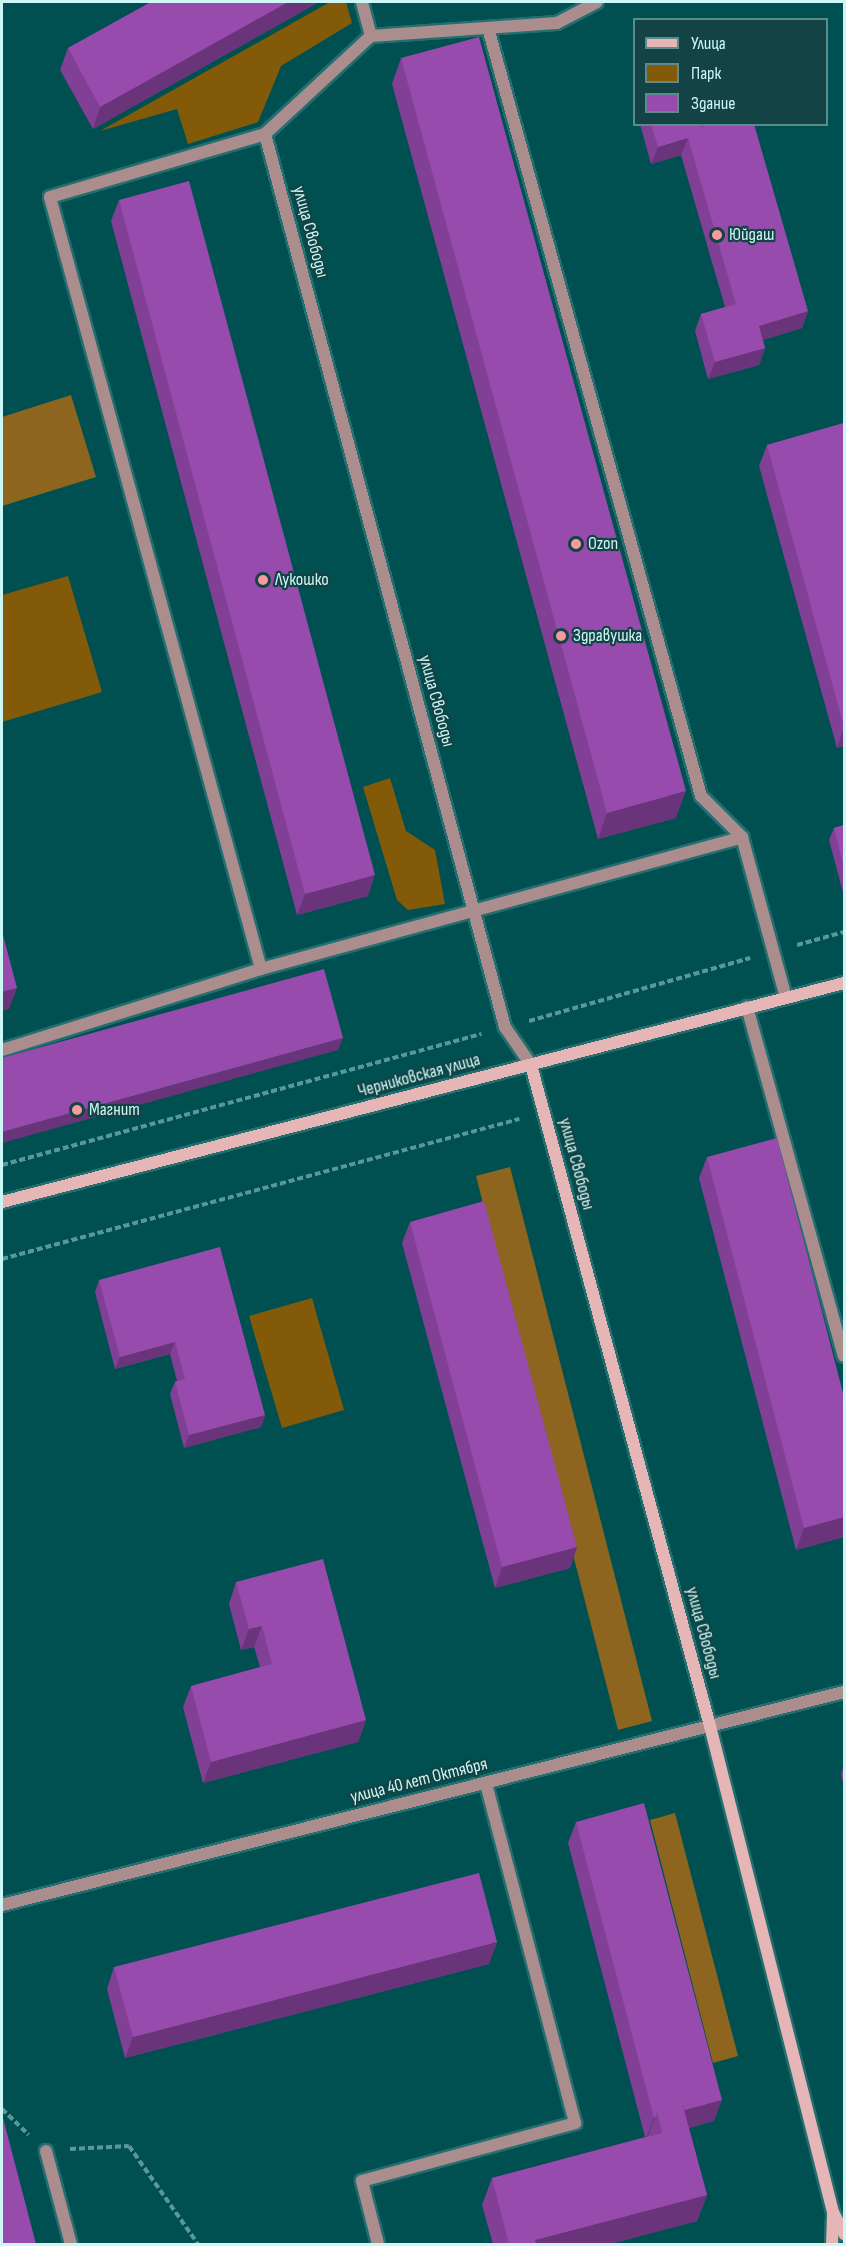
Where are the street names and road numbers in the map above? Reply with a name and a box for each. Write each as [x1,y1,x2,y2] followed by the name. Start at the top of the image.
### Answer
[287,184,333,280] street label: улица Свободы
[413,653,459,749] street label: улица Свободы
[355,1049,483,1103] street label: Черниковская улица
[553,1116,599,1212] street label: улица Свободы
[680,1585,726,1681] street label: улица Свободы
[348,1754,490,1808] street label: улица 40 лет Октября

